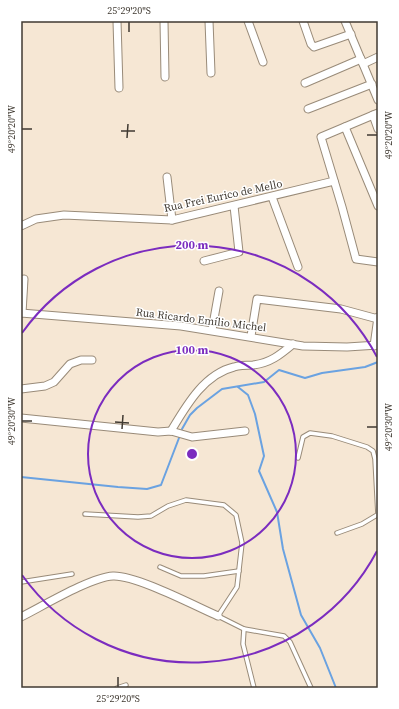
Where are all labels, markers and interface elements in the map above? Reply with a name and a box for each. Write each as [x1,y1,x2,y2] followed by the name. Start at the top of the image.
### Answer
[107,4,151,17] text: 25°29'20"S
[5,104,18,153] text: 49°20'20"W
[382,110,395,159] text: 49°20'20"W
[162,176,284,216] street label: Rua Frei Eurico de Mello
[176,237,209,253] text: 200 m
[135,305,267,335] street label: Rua Ricardo Emílio Michel
[176,342,209,358] text: 100 m
[5,396,18,445] text: 49°20'30"W
[382,402,395,451] text: 49°20'30"W
[185,447,199,461] centre of rings
[96,692,140,705] text: 25°29'20"S

